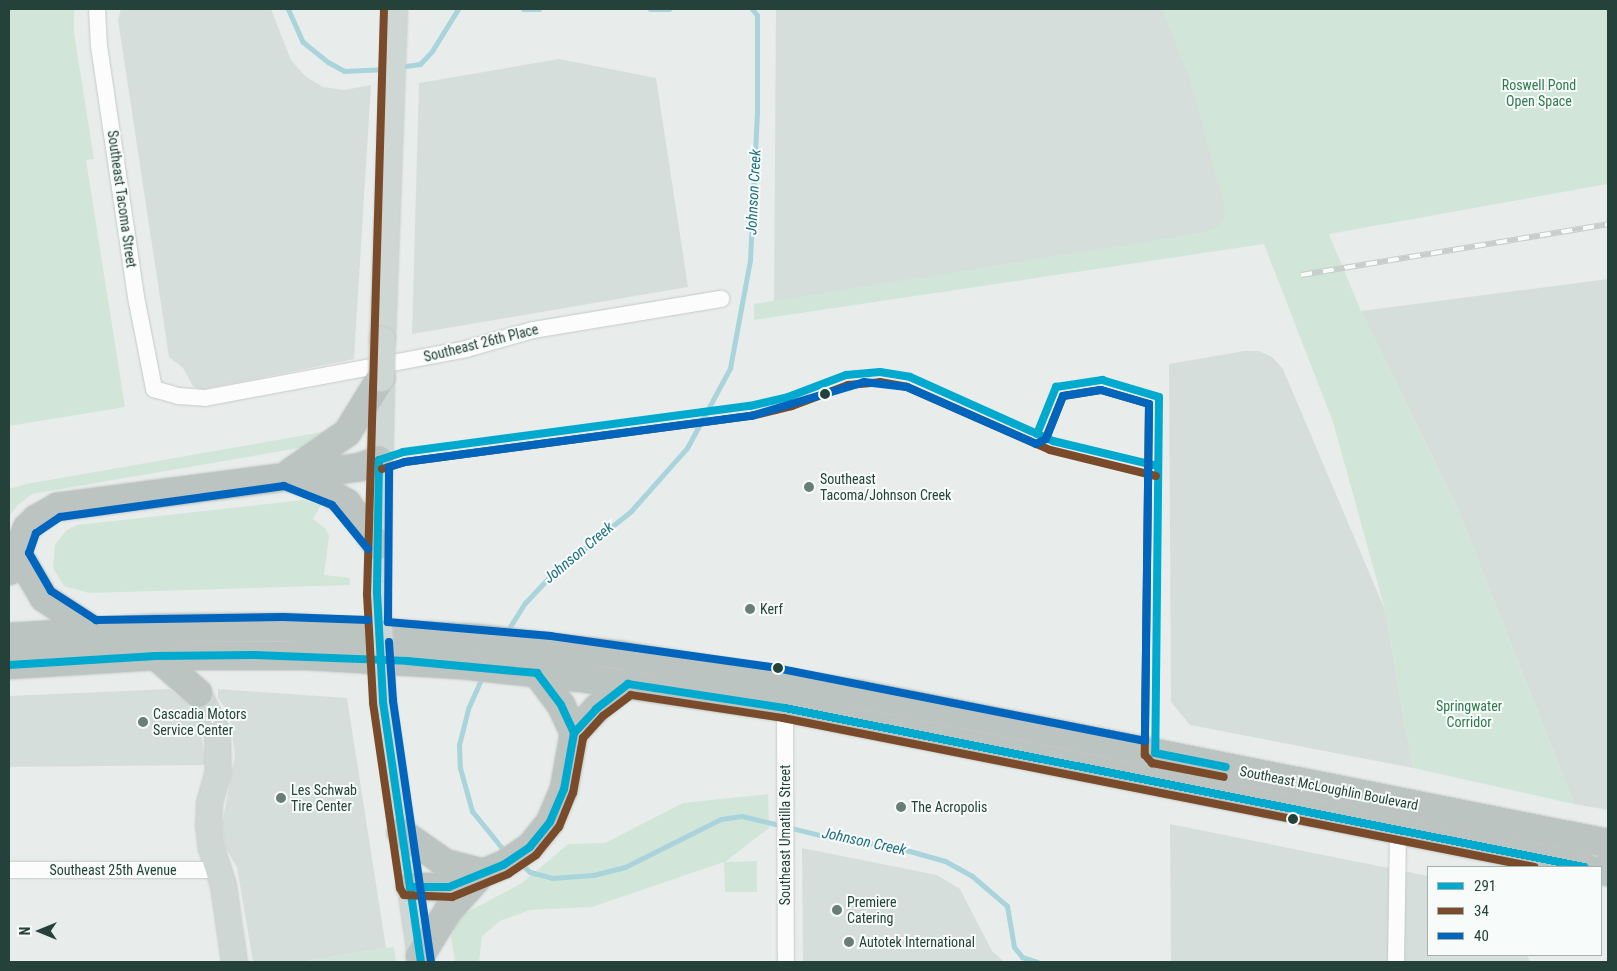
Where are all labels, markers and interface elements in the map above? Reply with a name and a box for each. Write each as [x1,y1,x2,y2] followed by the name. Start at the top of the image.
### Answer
[1502,77,1576,110] park label: Roswell Pond Open Space
[104,129,140,269] street label: Southeast Tacoma Street
[743,149,765,235] water label: Johnson Creek
[422,321,540,365] street label: Southeast 26th Place
[820,389,830,399] unlabelled marker
[820,471,951,504] place label: Southeast Tacoma/Johnson Creek
[802,480,816,494] marker: Southeast Tacoma/Johnson Creek
[540,519,618,587] water label: Johnson Creek
[760,601,783,617] place label: Kerf
[744,603,756,615] marker: Kerf
[773,663,783,673] unlabelled marker
[1436,698,1502,730] park label: Springwater Corridor
[153,706,247,739] place label: Cascadia Motors Service Center
[137,716,149,728] marker: Cascadia Motors Service Center
[1238,762,1420,814] street label: Southeast McLoughlin Boulevard
[777,765,793,905] street label: Southeast Umatilla Street
[291,782,357,814] place label: Les Schwab Tire Center
[275,792,287,804] marker: Les Schwab Tire Center
[911,799,987,815] place label: The Acropolis
[895,801,907,813] marker: The Acropolis
[1288,814,1298,824] unlabelled marker
[820,824,908,860] water label: Johnson Creek
[49,862,177,878] street label: Southeast 25th Avenue
[1427,866,1602,956] legend
[1474,877,1496,895] text: 291
[847,894,896,926] place label: Premiere Catering
[1474,902,1489,920] text: 34
[831,904,843,916] marker: Premiere Catering
[15,906,65,956] north arrow
[17,927,33,935] text: N
[1474,927,1489,945] text: 40
[859,934,975,950] place label: Autotek International
[843,936,855,948] marker: Autotek International

